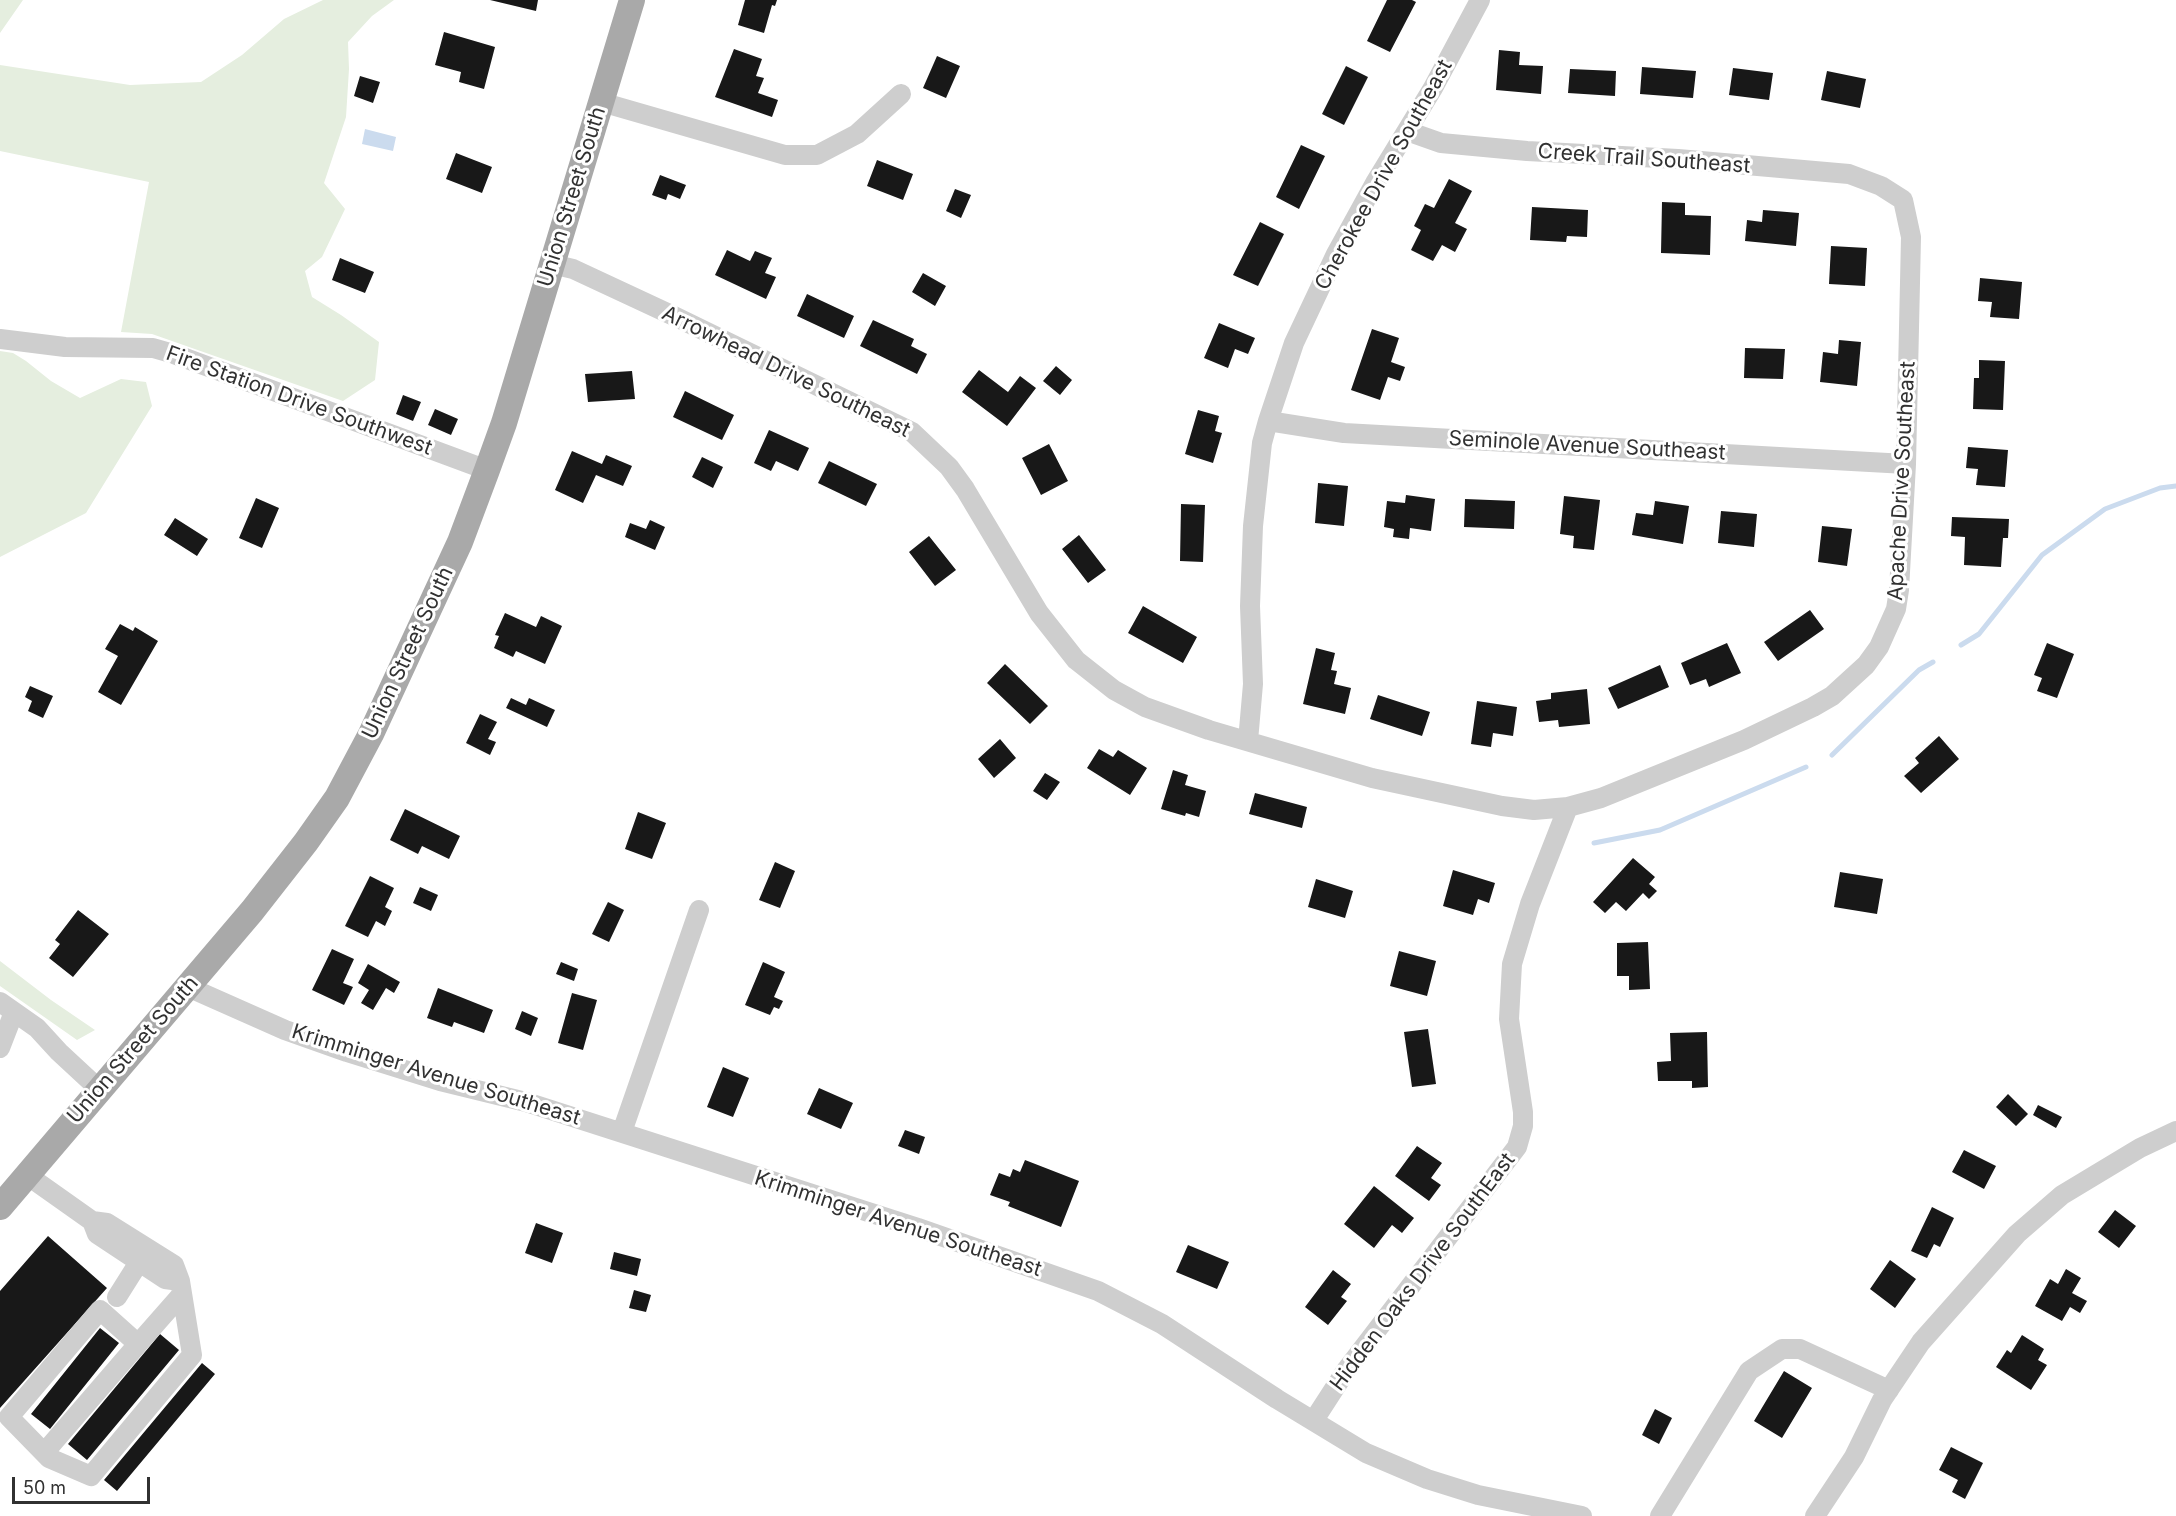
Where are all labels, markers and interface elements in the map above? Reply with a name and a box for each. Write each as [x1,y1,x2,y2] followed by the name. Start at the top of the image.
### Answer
[1310,55,1458,295] street label: Cherokee Drive Southeast
[533,104,611,290] street label: Union Street South
[1537,139,1751,179] street label: Creek Trail Southeast
[658,301,914,443] street label: Arrowhead Drive Southeast
[163,341,435,461] street label: Fire Station Drive Southwest
[1883,361,1921,601] street label: Apache Drive Southeast
[1448,426,1726,466] street label: Seminole Avenue Southeast
[357,563,459,743] street label: Union Street South
[62,971,204,1129] street label: Union Street South
[289,1019,583,1131] street label: Krimminger Avenue Southeast
[1325,1148,1521,1396] street label: Hidden Oaks Drive SouthEast
[751,1166,1045,1282] street label: Krimminger Avenue Southeast
[15,1465,153,1503] scale bar
[23,1477,66,1498] text: 50 m

